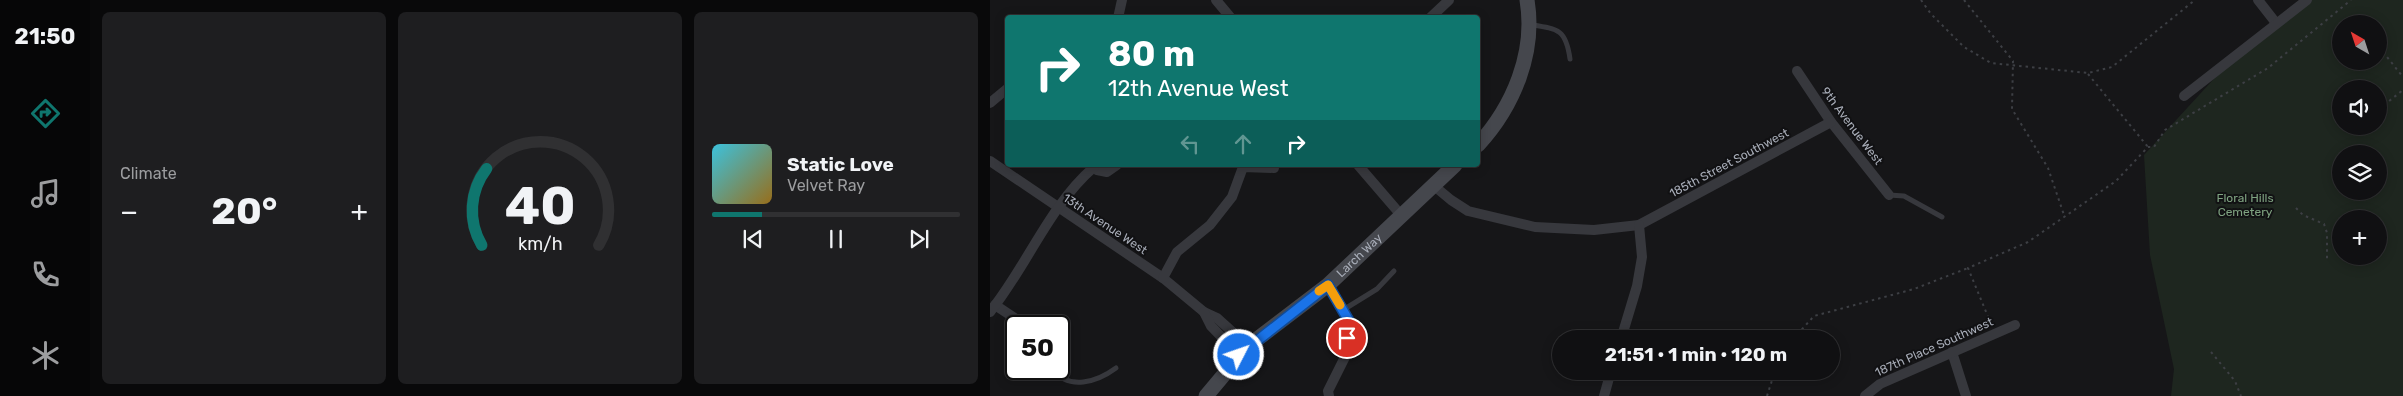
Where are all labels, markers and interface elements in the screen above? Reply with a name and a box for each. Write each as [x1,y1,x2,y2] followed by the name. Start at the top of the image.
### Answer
[2332,15,2388,70] north arrow
[2332,15,2387,265] map controls
[15,23,75,50] text: 21:50
[1108,33,1195,75] text: 80 m
[1025,35,1090,100] icon: right
[1108,75,1289,102] text: 12th Avenue West
[2332,80,2387,135] button: sound
[1818,84,1886,168] street label: 9th Avenue West
[28,96,63,131] icon: directions
[1667,125,1791,200] street label: 185th Street Southwest
[1176,130,1204,158] icon: left
[1229,130,1257,158] icon: ahead
[1282,130,1310,158] icon: right
[2332,145,2387,200] button: layers
[787,153,894,176] text: Static Love
[120,164,177,183] text: Climate
[505,175,575,237] text: 40
[28,176,63,211] icon: music
[787,176,865,195] text: Velvet Ray
[211,188,277,234] text: 20°
[1060,191,1150,258] street label: 13th Avenue West
[2216,191,2274,219] park label: Floral Hills Cemetery
[120,195,138,228] text: −
[351,195,368,228] text: +
[2332,210,2387,265] button: +
[739,225,767,253] icon: previous
[822,225,850,253] icon: pause
[905,225,933,253] icon: next
[1334,230,1385,280] street label: Larch Way
[518,233,562,254] text: km/h
[28,257,63,292] icon: phone
[1873,314,1996,379] street label: 187th Place Southwest
[1005,315,1070,380] speed limit sign: 50
[1326,317,1368,359] pin
[1333,324,1361,352] icon: arrive
[1212,328,1264,380] position arrow
[28,338,63,373] icon: climate
[1605,343,1787,366] text: 21:51 · 1 min · 120 m

